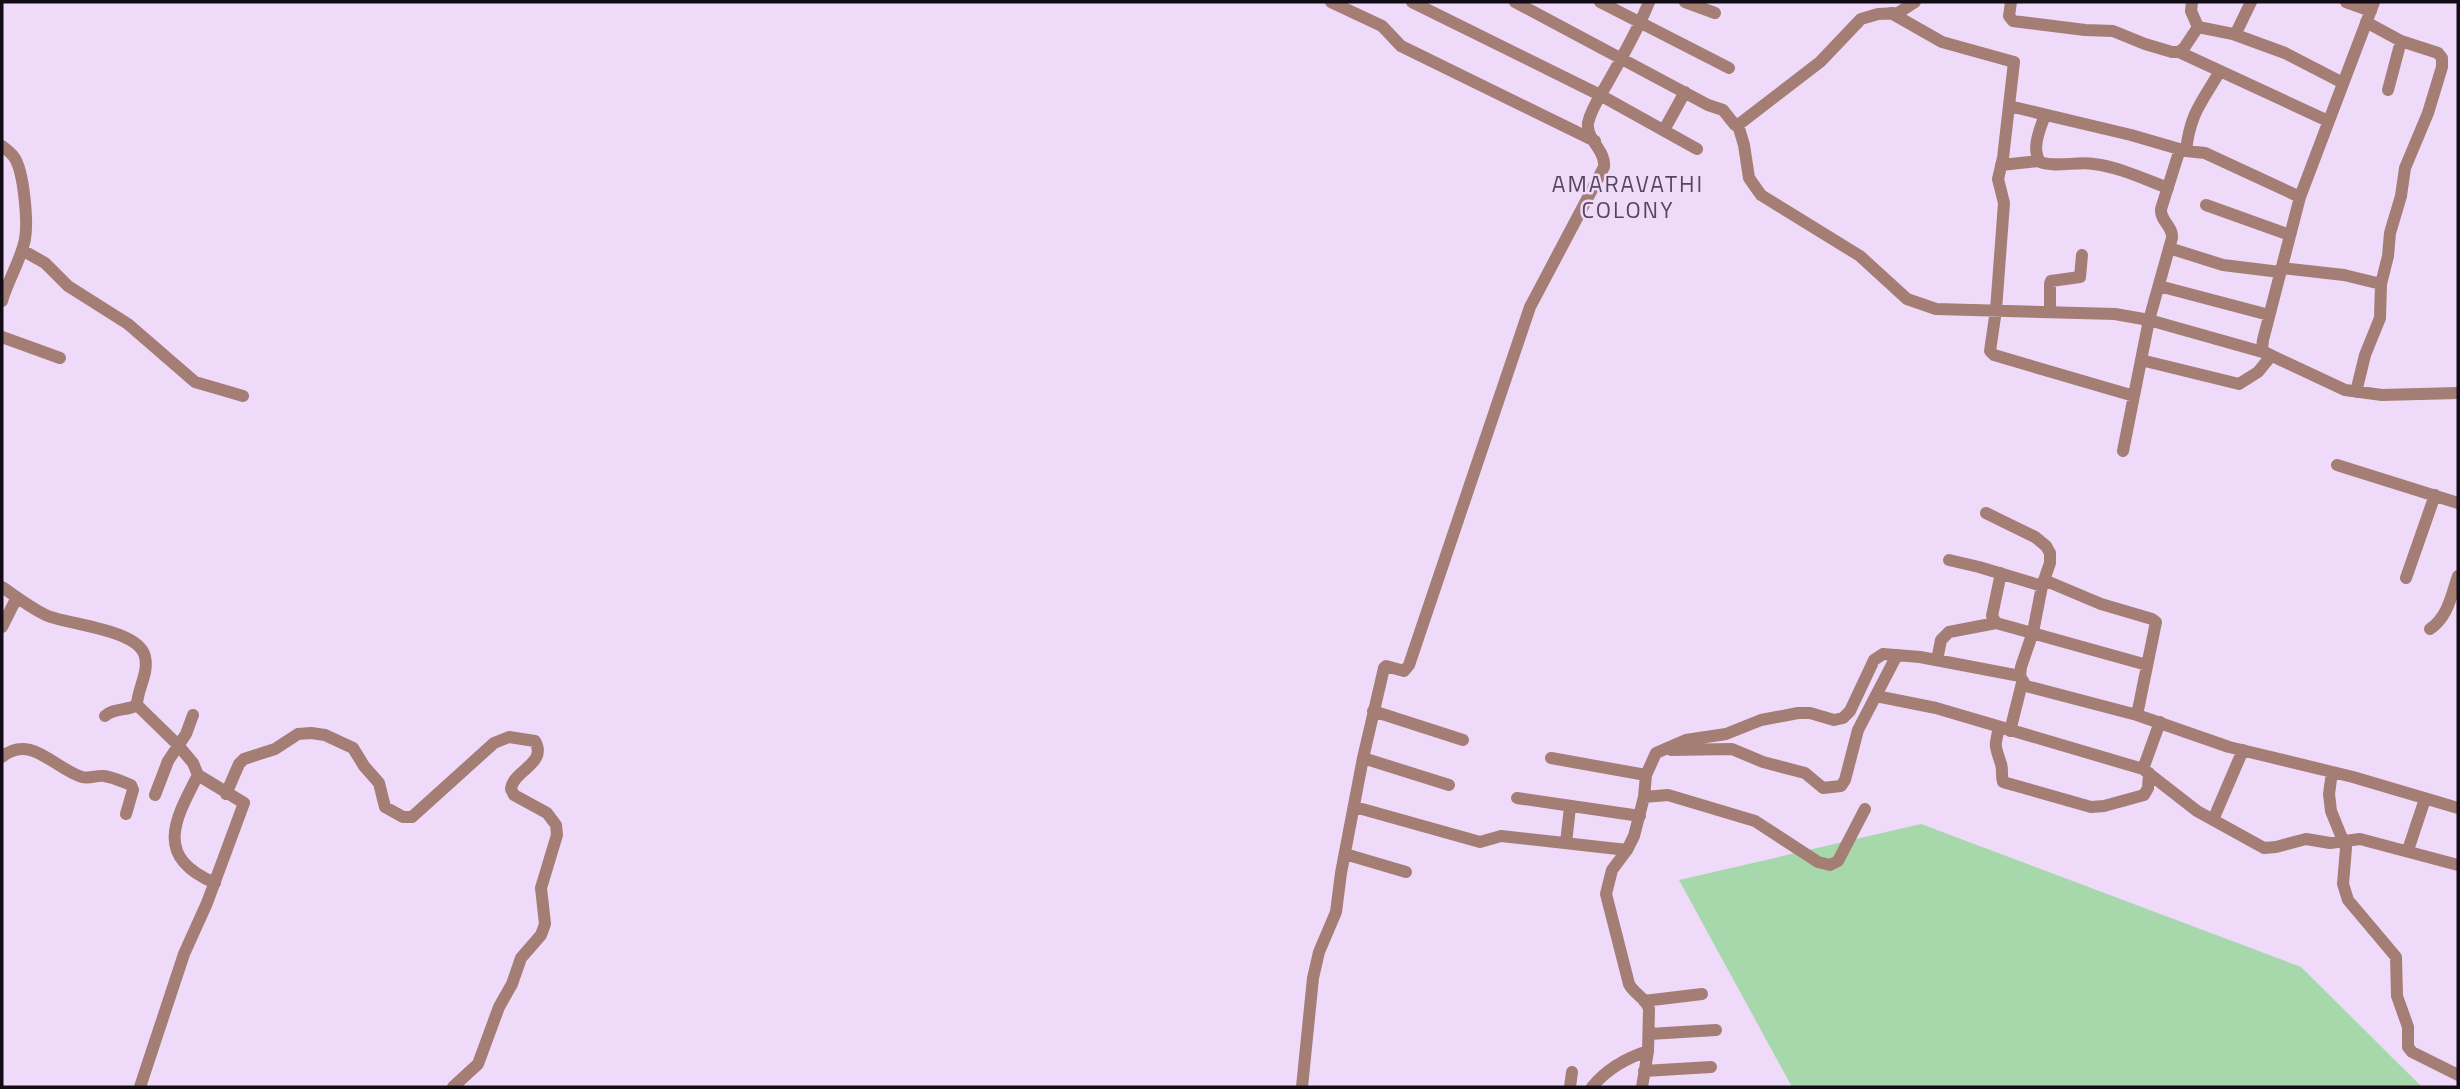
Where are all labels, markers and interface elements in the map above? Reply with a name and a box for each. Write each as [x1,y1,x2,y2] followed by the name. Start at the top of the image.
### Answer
[1552,166,1704,227] district label: AMARAVATHI COLONY

